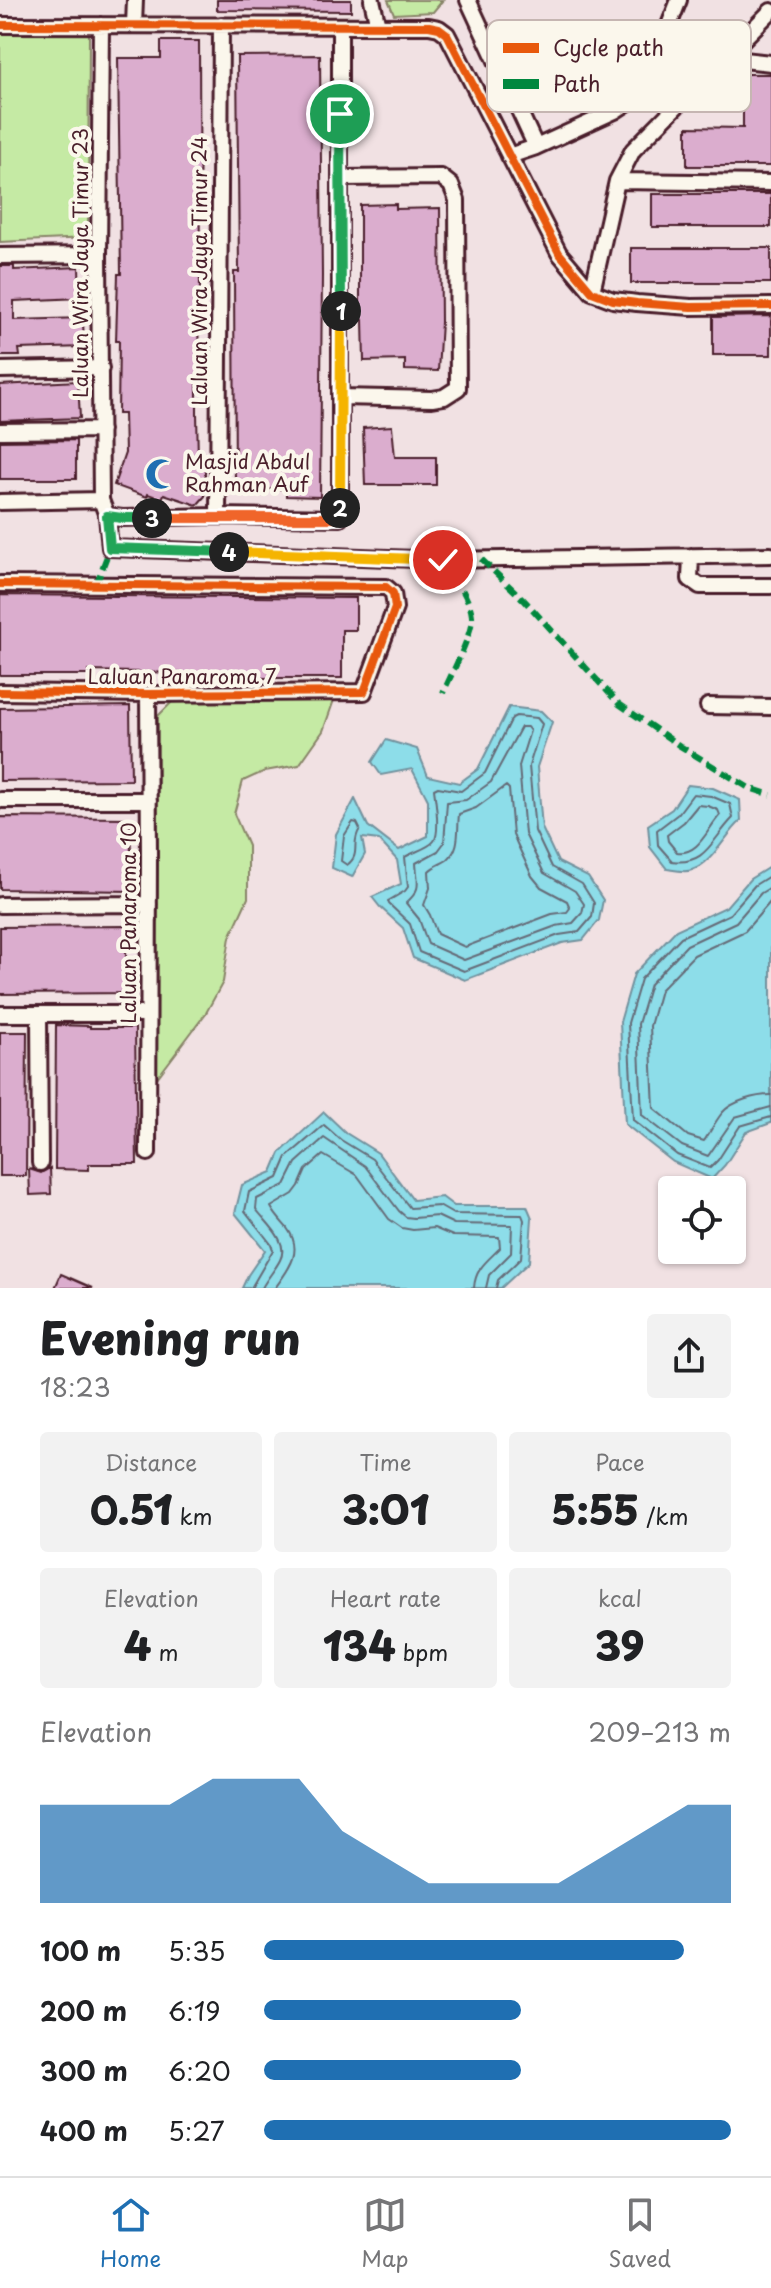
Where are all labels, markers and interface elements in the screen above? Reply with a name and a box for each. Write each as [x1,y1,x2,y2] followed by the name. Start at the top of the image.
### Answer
[487,20,751,112] legend
[553,30,664,63] text: Cycle path
[553,66,601,99] text: Path
[306,80,374,148] pin
[318,92,362,136] icon: arrive
[65,128,95,398] street label: Laluan Wira Jaya Timur 23
[184,136,214,406] street label: Laluan Wira Jaya Timur 24
[321,291,361,331] pin: 1
[336,294,346,327] text: 1
[185,446,311,499] place label: Masjid Abdul Rahman Auf
[144,457,178,491] mosque icon: Masjid Abdul Rahman Auf
[320,488,360,528] pin: 2
[332,491,348,524] text: 2
[132,498,172,538] pin: 3
[145,501,159,534] text: 3
[409,526,477,594] pin
[209,532,249,572] pin: 4
[222,535,236,568] text: 4
[421,538,465,582] icon: check
[88,661,276,691] street label: Laluan Panaroma 7
[113,822,143,1024] street label: Laluan Panaroma 10
[658,1176,746,1264] map controls
[658,1176,746,1264] button: locate
[40,1304,301,1370] text: Evening run
[647,1314,731,1398] button: share
[40,1367,111,1406] text: 18:23
[105,1445,197,1478] text: Distance
[359,1445,411,1478] text: Time
[595,1445,645,1478] text: Pace
[90,1478,172,1539] text: 0.51
[342,1478,429,1539] text: 3:01
[551,1478,639,1539] text: 5:55
[172,1499,213,1532] text: km
[639,1499,688,1532] text: /km
[104,1581,199,1614] text: Elevation
[330,1581,441,1614] text: Heart rate
[598,1581,642,1614] text: kcal
[124,1614,151,1675] text: 4
[323,1614,396,1675] text: 134
[595,1614,645,1675] text: 39
[151,1635,178,1668] text: m
[396,1635,448,1668] text: bpm
[40,1712,152,1751] text: Elevation
[588,1712,731,1751] text: 209–213 m
[40,1931,121,1970] text: 100 m
[168,1931,225,1970] text: 5:35
[40,1991,127,2030] text: 200 m
[168,1991,221,2030] text: 6:19
[40,2051,128,2090] text: 300 m
[168,2051,231,2090] text: 6:20
[40,2111,128,2150] text: 400 m
[168,2111,225,2150] text: 5:27
[100,2193,161,2274] tab: Home
[361,2193,408,2274] tab: Map
[608,2193,671,2274] tab: Saved

